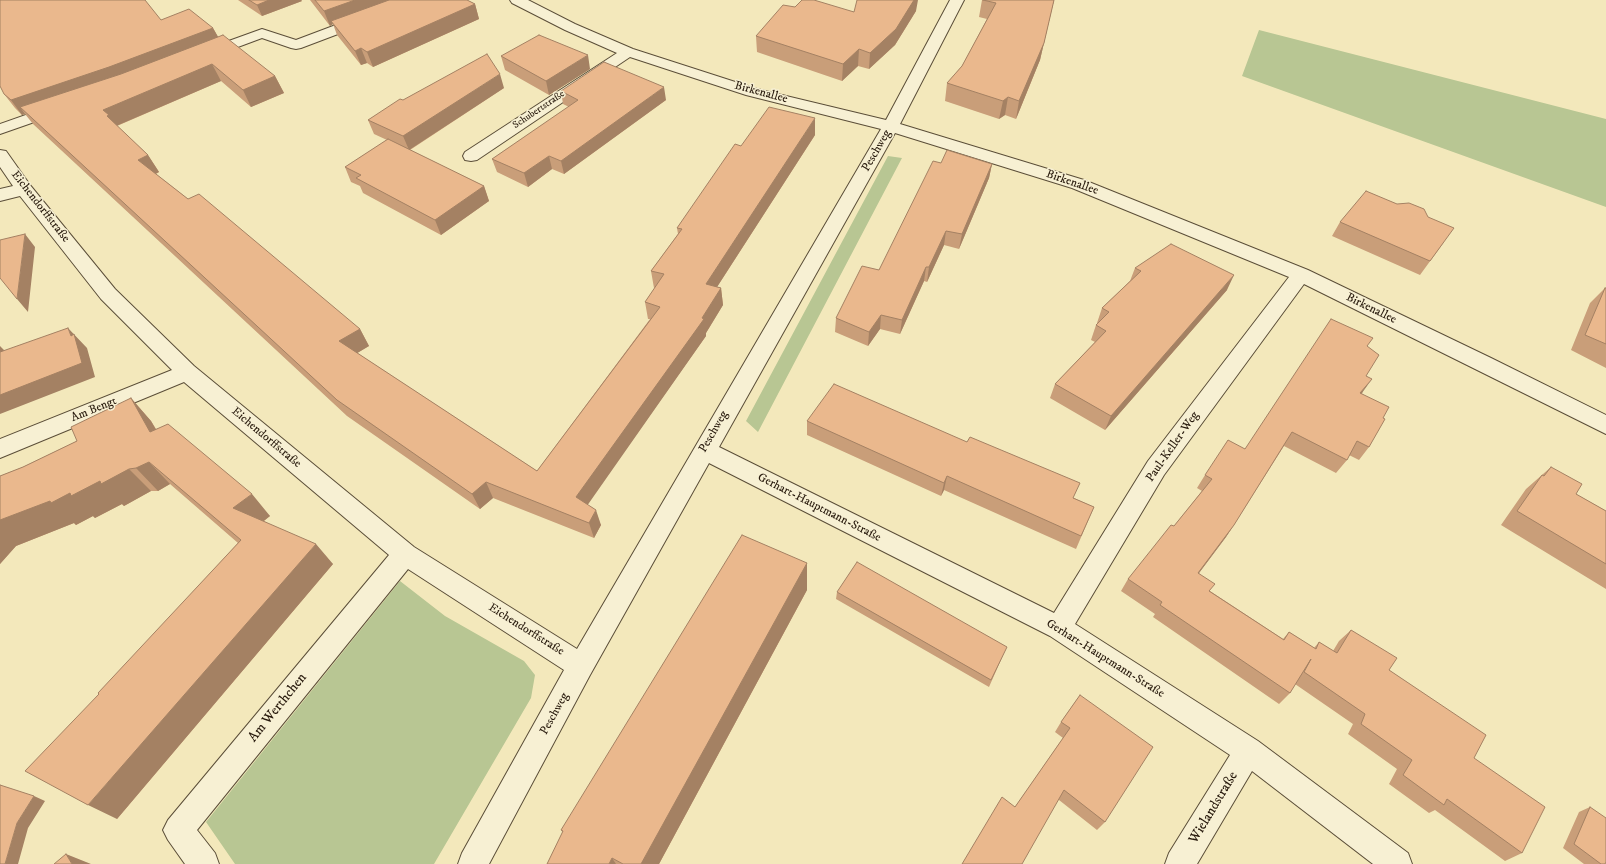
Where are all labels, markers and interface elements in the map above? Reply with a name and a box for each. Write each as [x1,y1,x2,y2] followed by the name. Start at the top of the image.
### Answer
[733,79,789,107] street label: Birkenallee
[511,88,567,132] street label: Schubertstraße
[859,128,895,174] street label: Peschweg
[1044,167,1100,199] street label: Birkenallee
[8,168,72,246] street label: Eichendorffstraße
[1343,291,1399,327] street label: Birkenallee
[69,394,119,426] street label: Am Bengt
[228,405,304,471] street label: Eichendorffstraße
[696,409,732,455] street label: Peschweg
[1143,409,1203,485] street label: Paul-Keller-Weg
[755,471,883,545] street label: Gerhart-Hauptmann-Straße
[485,601,567,659] street label: Eichendorffstraße
[1043,617,1167,701] street label: Gerhart-Hauptmann-Straße
[245,670,311,746] street label: Am Werthchen
[538,691,572,737] street label: Peschweg
[1186,769,1242,847] street label: Wielandstraße

